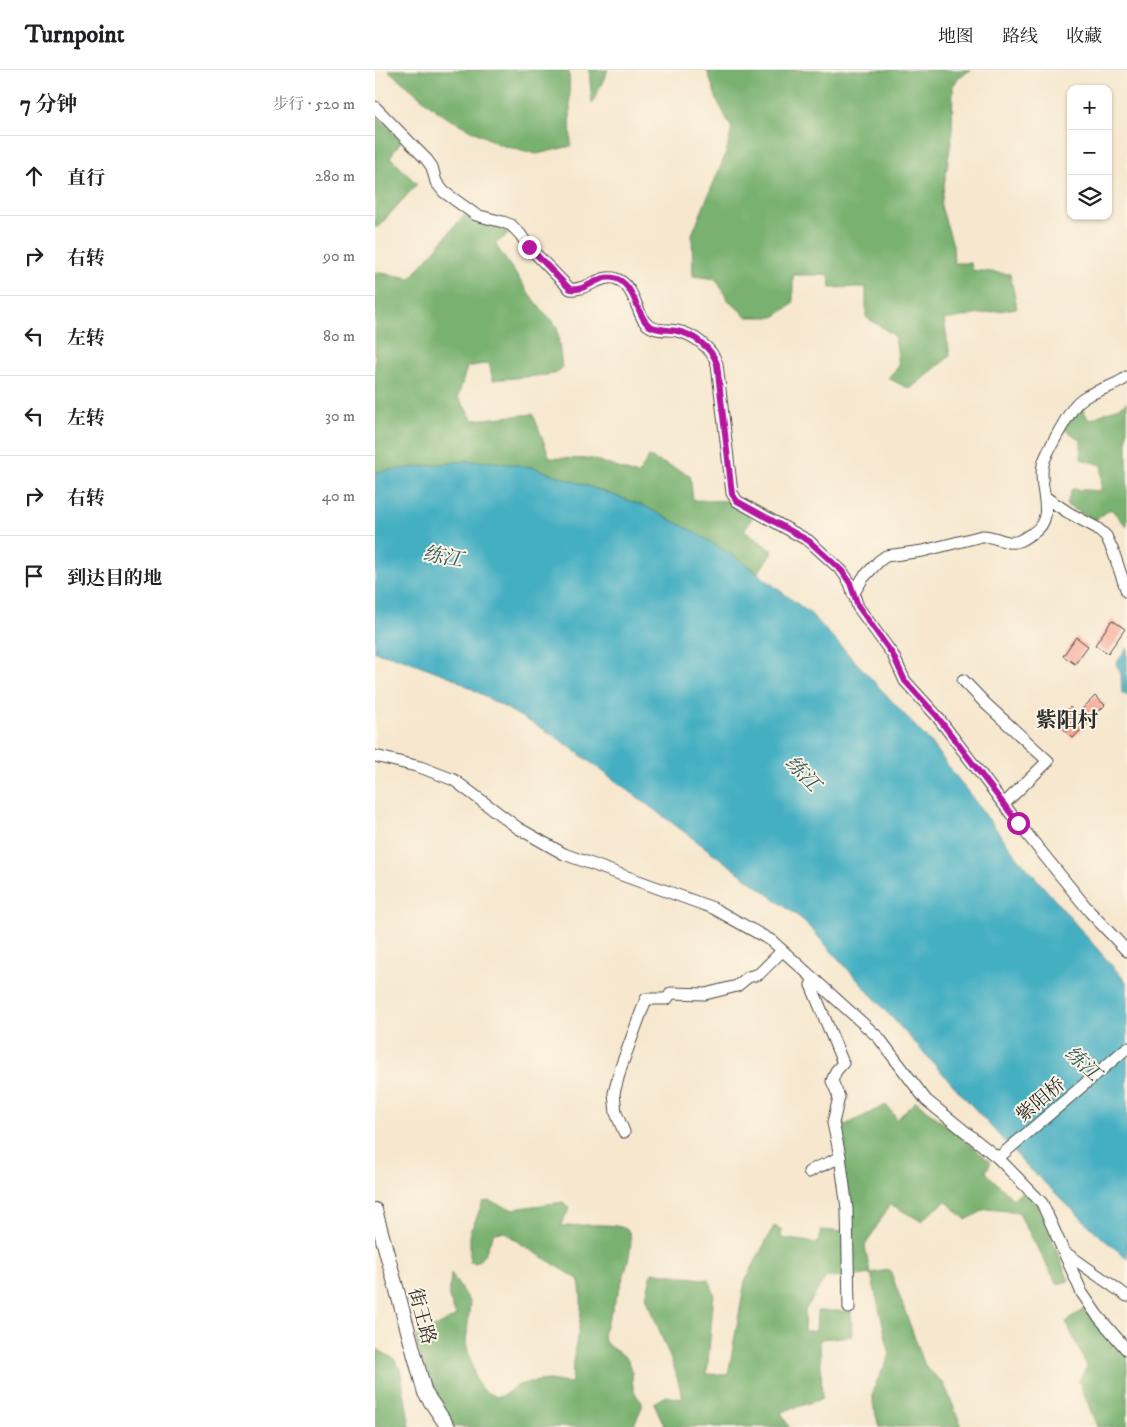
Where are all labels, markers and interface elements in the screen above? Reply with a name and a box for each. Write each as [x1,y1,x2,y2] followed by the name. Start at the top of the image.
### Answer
[25,20,124,50] text: Turnpoint
[938,26,974,48] text: 地图
[1002,26,1038,48] text: 路线
[1066,26,1102,48] text: 收藏
[1067,85,1112,220] map controls
[1067,85,1112,130] button: +
[20,92,78,118] text: 7 分钟
[272,94,355,114] text: 步行 · 520 m
[1067,130,1112,175] button: −
[20,162,48,190] icon: ahead
[315,166,355,186] text: 280 m
[67,167,105,190] text: 直行
[1067,175,1112,220] button: layers
[518,236,541,259] route end
[20,242,48,270] icon: right
[323,246,355,266] text: 90 m
[67,247,105,270] text: 右转
[20,322,48,350] icon: left
[323,326,355,346] text: 80 m
[67,327,105,350] text: 左转
[20,402,48,430] icon: left
[325,406,355,426] text: 30 m
[67,407,105,430] text: 左转
[20,482,48,510] icon: right
[322,486,355,506] text: 40 m
[67,487,105,510] text: 右转
[421,542,468,574] water label: 练江
[20,562,48,590] icon: arrive
[67,567,162,590] text: 到达目的地
[1036,708,1099,734] district label: 紫阳村
[779,751,827,799] water label: 练江
[1007,812,1030,835] route start
[1059,1041,1107,1089] water label: 练江
[1012,1073,1070,1127] street label: 紫阳桥
[403,1286,440,1347] street label: 街王路

